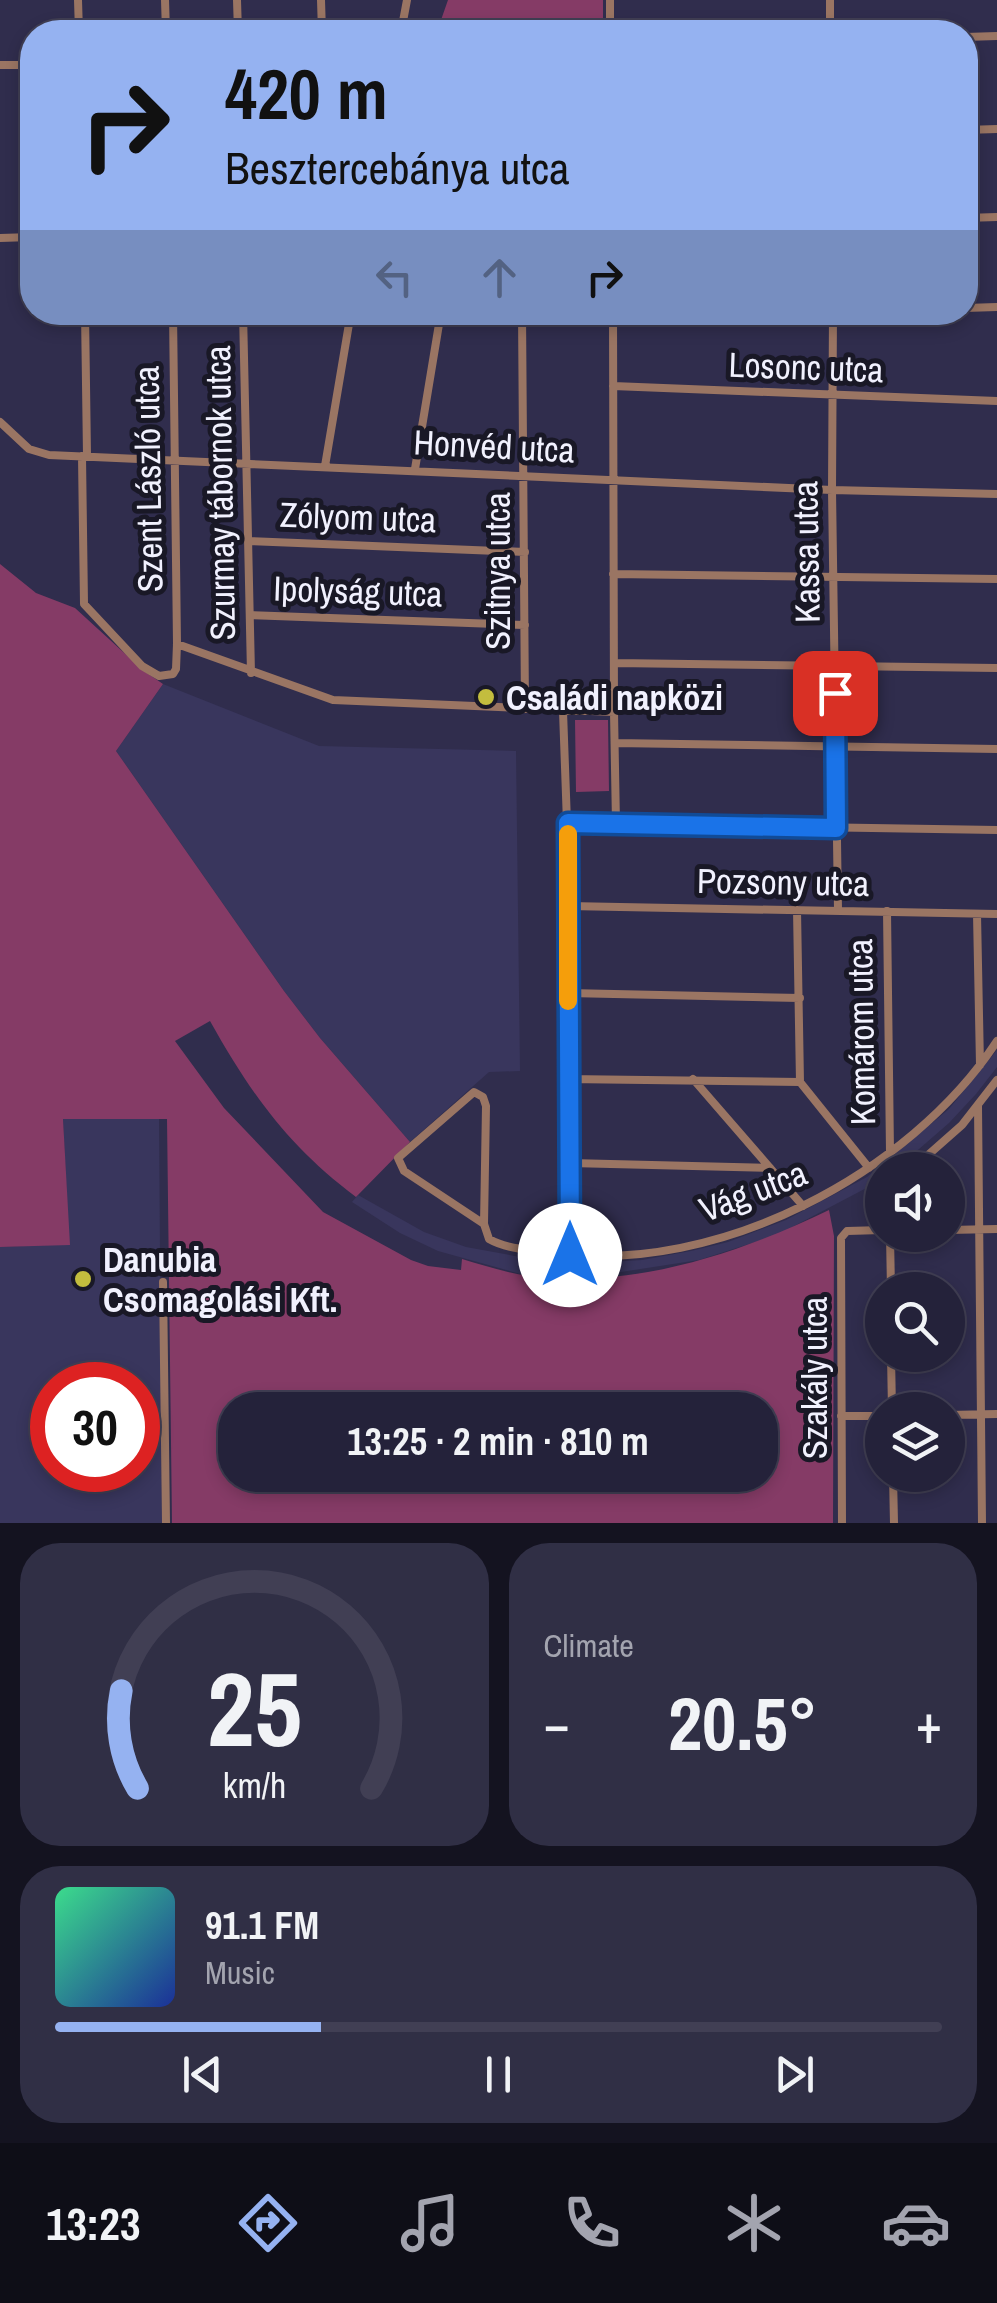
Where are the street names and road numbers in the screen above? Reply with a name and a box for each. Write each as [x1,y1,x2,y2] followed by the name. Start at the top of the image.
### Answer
[728,341,884,393] street label: Losonc utca
[194,345,246,641] street label: Szurmay tábornok utca
[123,365,173,593] street label: Szent László utca
[412,418,576,474] street label: Honvéd utca
[781,481,831,623] street label: Kassa utca
[279,491,437,543] street label: Zólyom utca
[474,492,521,650] street label: Szitnya utca
[273,565,443,617] street label: Ipolyság utca
[696,857,870,907] street label: Pozsony utca
[836,938,886,1126] street label: Komárom utca
[693,1149,813,1233] street label: Vág utca
[791,1297,838,1459] street label: Szakály utca

